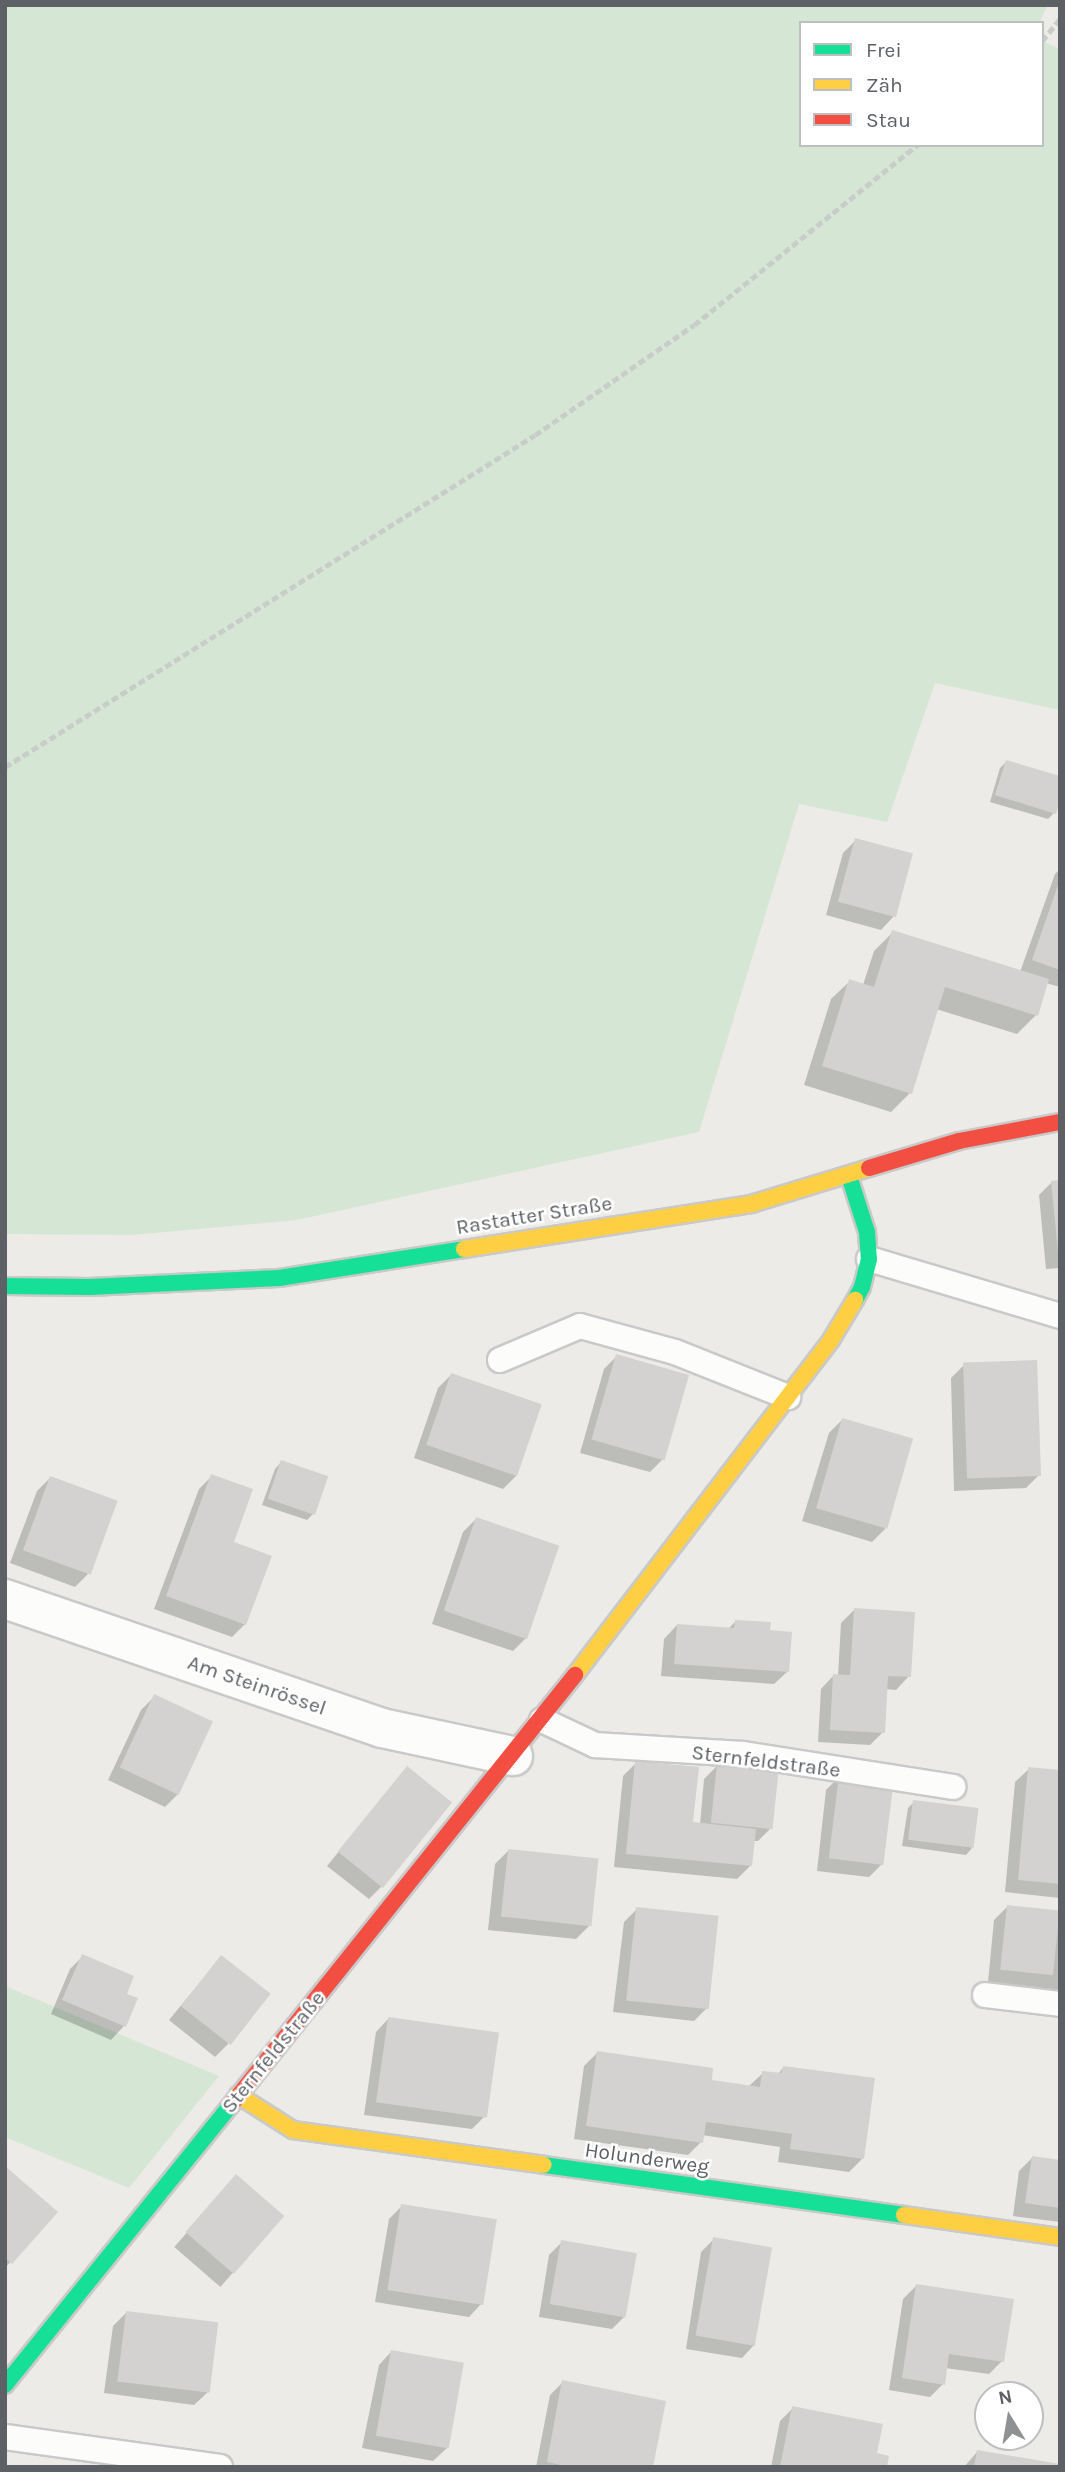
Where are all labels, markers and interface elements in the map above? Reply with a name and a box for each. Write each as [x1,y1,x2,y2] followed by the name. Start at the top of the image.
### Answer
[799,21,1044,147] legend
[866,38,902,62] text: Frei
[866,73,903,97] text: Zäh
[866,108,911,132] text: Stau
[454,1190,614,1240] street label: Rastatter Straße
[184,1650,330,1720] street label: Am Steinrössel
[690,1739,842,1783] street label: Sternfeldstraße
[216,1986,330,2118] street label: Sternfeldstraße
[583,2137,711,2179] street label: Holunderweg
[974,2381,1044,2451] north arrow
[997,2385,1014,2409] text: N

